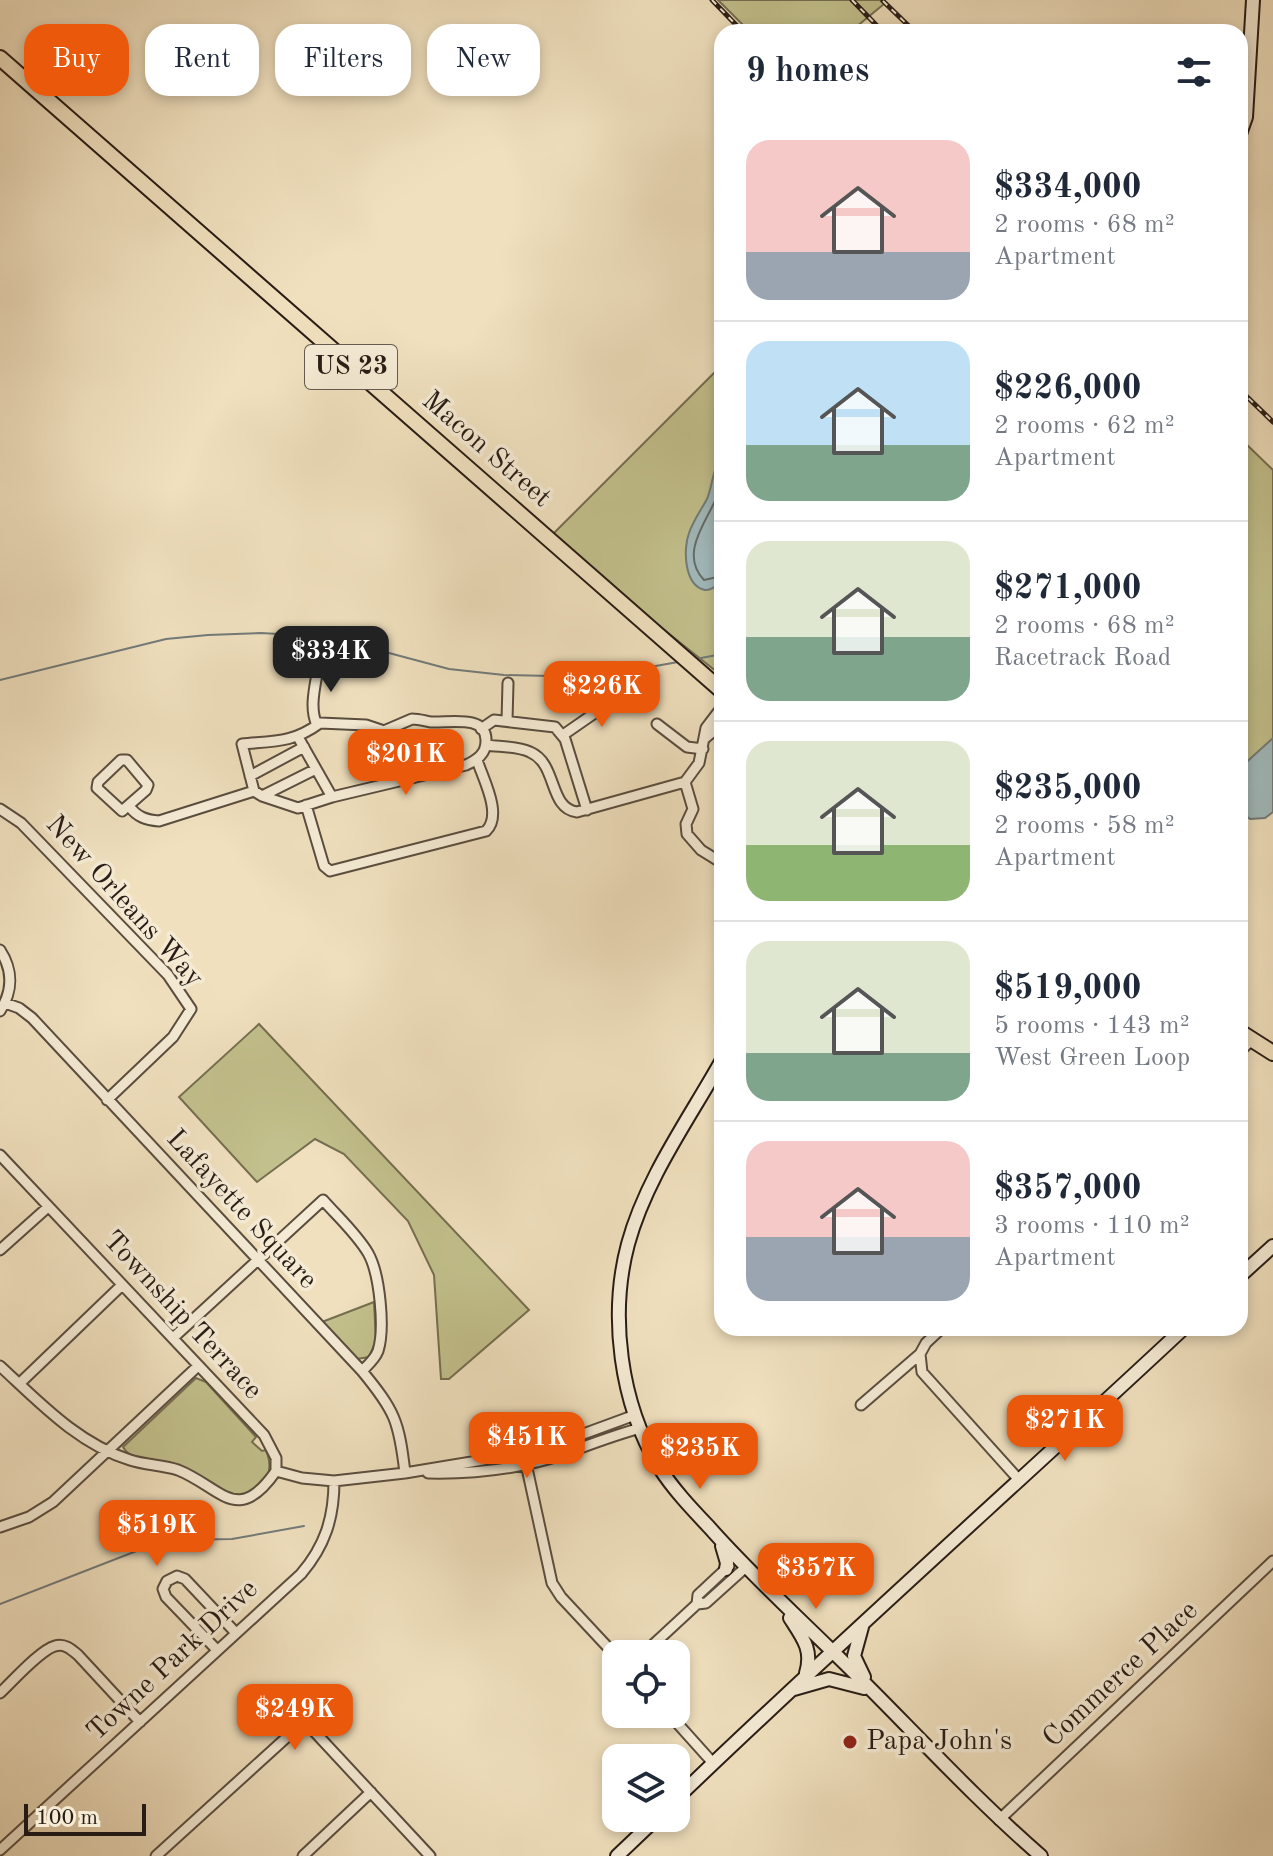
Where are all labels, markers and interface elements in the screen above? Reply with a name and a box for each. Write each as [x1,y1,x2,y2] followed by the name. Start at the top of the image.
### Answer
[24,24,129,96] chip: Buy
[145,24,259,96] chip: Rent
[275,24,411,96] chip: Filters
[427,24,540,96] chip: New
[1172,50,1216,94] icon: filters
[746,55,869,89] text: 9 homes
[994,171,1142,205] text: $334,000
[810,172,906,268] icon: home
[994,212,1175,238] text: 2 rooms · 68 m²
[994,244,1116,270] text: Apartment
[305,345,397,389] road number: US 23
[994,372,1142,406] text: $226,000
[810,373,906,469] icon: home
[416,387,556,513] street label: Macon Street
[994,413,1175,439] text: 2 rooms · 62 m²
[994,445,1116,471] text: Apartment
[994,572,1142,606] text: $271,000
[810,573,906,669] icon: home
[994,613,1175,639] text: 2 rooms · 68 m²
[275,626,387,694] pin: $334K
[291,639,371,665] text: $334K
[994,645,1171,671] text: Racetrack Road
[546,661,658,729] pin: $226K
[562,674,642,700] text: $226K
[350,729,462,797] pin: $201K
[366,742,446,768] text: $201K
[994,772,1142,806] text: $235,000
[810,773,906,869] icon: home
[40,811,208,993] street label: New Orleans Way
[994,813,1175,839] text: 2 rooms · 58 m²
[994,845,1116,871] text: Apartment
[994,972,1142,1006] text: $519,000
[810,973,906,1069] icon: home
[994,1013,1190,1039] text: 5 rooms · 143 m²
[994,1045,1190,1071] text: West Green Loop
[160,1125,322,1295] street label: Lafayette Square
[994,1172,1142,1206] text: $357,000
[810,1173,906,1269] icon: home
[994,1213,1190,1239] text: 3 rooms · 110 m²
[97,1227,267,1405] street label: Township Terrace
[994,1245,1116,1271] text: Apartment
[1009,1395,1121,1463] pin: $271K
[1025,1408,1105,1434] text: $271K
[471,1412,583,1480] pin: $451K
[644,1423,756,1491] pin: $235K
[487,1425,567,1451] text: $451K
[660,1436,740,1462] text: $235K
[101,1500,213,1568] pin: $519K
[117,1513,197,1539] text: $519K
[760,1543,872,1611] pin: $357K
[776,1556,856,1582] text: $357K
[82,1575,264,1747] street label: Towne Park Drive
[1038,1597,1204,1753] street label: Commerce Place
[602,1640,690,1832] map controls
[602,1640,690,1728] button: locate
[239,1684,351,1752] pin: $249K
[255,1697,335,1723] text: $249K
[866,1728,1012,1756] place label: Papa John's
[841,1733,859,1751] marker: Papa John's
[602,1744,690,1832] button: layers
[24,1800,146,1836] scale bar
[36,1807,98,1829] text: 100 m

